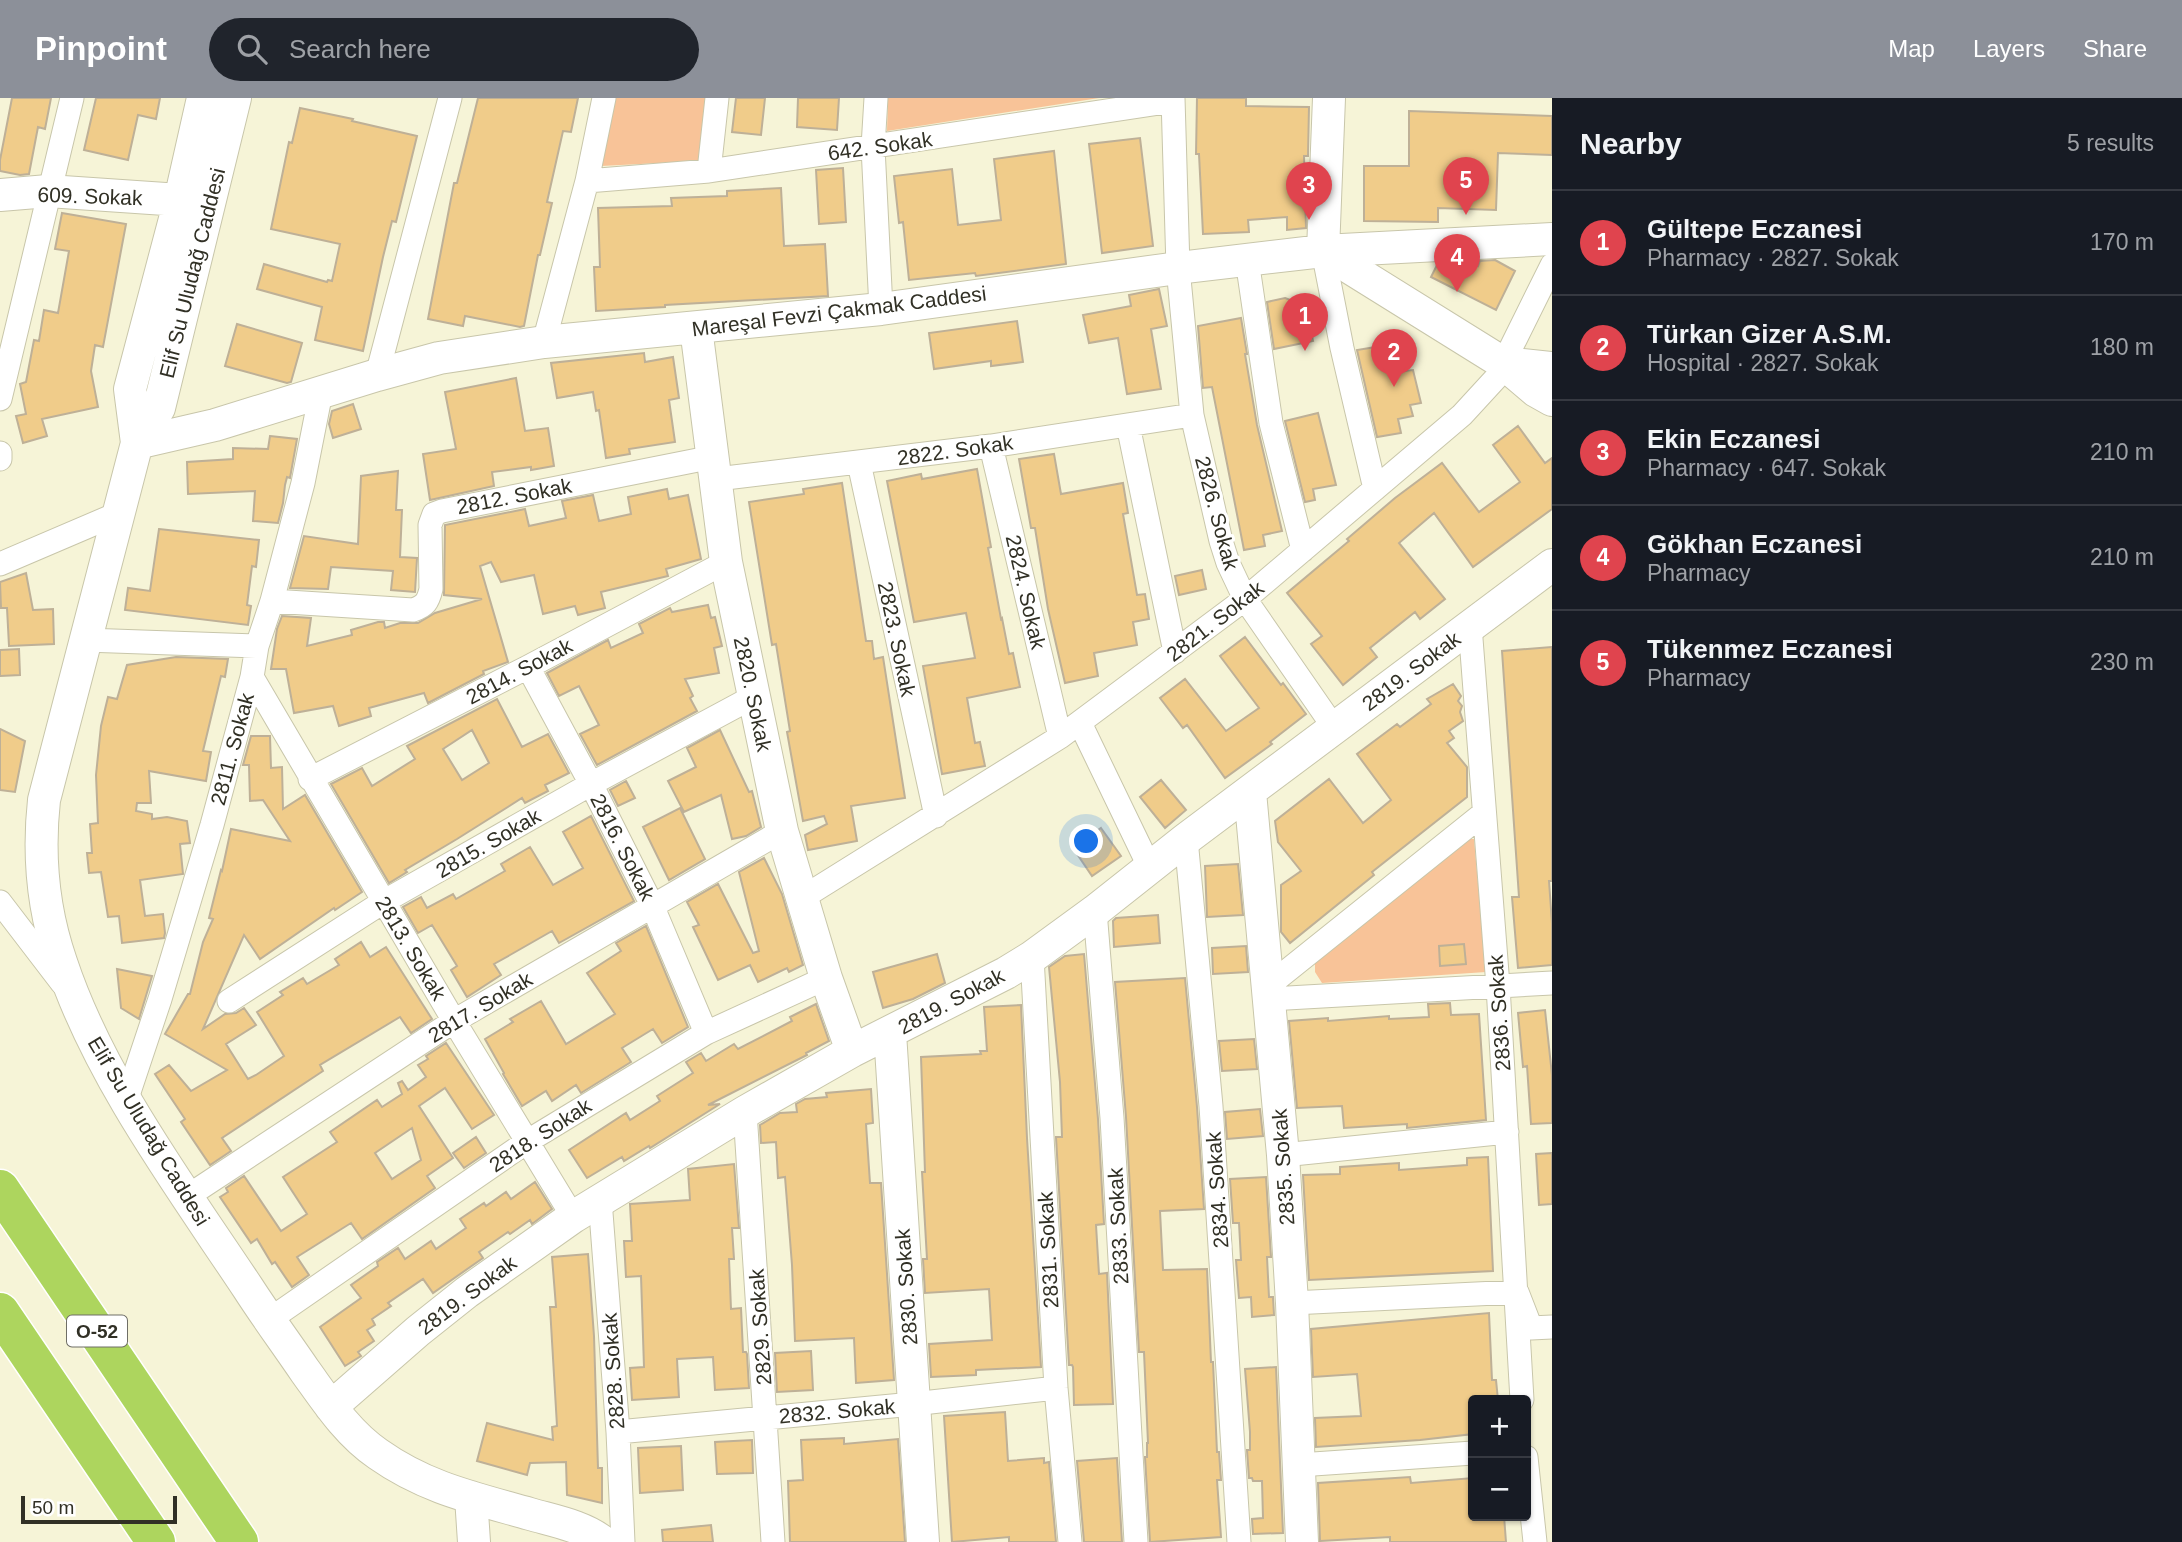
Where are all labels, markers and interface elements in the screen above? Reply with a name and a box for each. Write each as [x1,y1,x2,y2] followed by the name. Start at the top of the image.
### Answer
[209,18,699,81] search box
[35,30,167,67] text: Pinpoint
[233,30,271,68] icon: search
[289,34,431,64] text: Search here
[1888,35,1935,62] text: Map
[1973,35,2045,62] text: Layers
[2083,35,2147,62] text: Share
[826,127,934,165] street label: 642. Sokak
[1580,127,1682,160] text: Nearby
[2067,130,2154,156] text: 5 results
[1443,157,1489,215] pin: 5
[1286,162,1332,220] pin: 3
[155,165,229,381] street label: Elif Su Uludağ Caddesi
[37,183,143,209] street label: 609. Sokak
[1647,214,1862,244] text: Gültepe Eczanesi
[1597,229,1609,255] text: 1
[2090,229,2154,255] text: 170 m
[1434,234,1480,292] pin: 4
[1647,245,1899,271] text: Pharmacy · 2827. Sokak
[690,282,988,340] street label: Mareşal Fevzi Çakmak Caddesi
[1282,293,1328,351] pin: 1
[1647,319,1892,349] text: Türkan Gizer A.S.M.
[1371,329,1417,387] pin: 2
[1597,334,1609,360] text: 2
[2090,334,2154,360] text: 180 m
[1647,350,1878,376] text: Hospital · 2827. Sokak
[1647,424,1820,454] text: Ekin Eczanesi
[896,430,1015,470] street label: 2822. Sokak
[1597,439,1609,465] text: 3
[2090,439,2154,465] text: 210 m
[1191,454,1243,573] street label: 2826. Sokak
[1647,455,1886,481] text: Pharmacy · 647. Sokak
[454,473,574,518] street label: 2812. Sokak
[1647,529,1862,559] text: Gökhan Eczanesi
[1002,533,1050,652] street label: 2824. Sokak
[1597,544,1609,570] text: 4
[2090,544,2154,570] text: 210 m
[1647,560,1751,586] text: Pharmacy
[1162,576,1268,666] street label: 2821. Sokak
[874,580,920,699] street label: 2823. Sokak
[1357,626,1465,715] street label: 2819. Sokak
[462,633,576,709] street label: 2814. Sokak
[1647,634,1893,664] text: Tükenmez Eczanesi
[730,635,776,754] street label: 2820. Sokak
[1597,649,1609,675] text: 5
[2090,649,2154,675] text: 230 m
[1647,665,1751,691] text: Pharmacy
[206,690,258,808] street label: 2811. Sokak
[586,790,660,905] street label: 2816. Sokak
[432,804,545,882] street label: 2815. Sokak
[1069,824,1103,858] your location
[371,892,451,1004] street label: 2813. Sokak
[1483,953,1515,1072] street label: 2836. Sokak
[894,963,1008,1039] street label: 2819. Sokak
[424,967,536,1047] street label: 2817. Sokak
[84,1033,214,1229] street label: Elif Su Uludağ Caddesi
[485,1093,596,1176] street label: 2818. Sokak
[1267,1107,1299,1226] street label: 2835. Sokak
[1201,1130,1233,1249] street label: 2834. Sokak
[1103,1167,1133,1285] street label: 2833. Sokak
[1033,1191,1063,1309] street label: 2831. Sokak
[890,1227,922,1346] street label: 2830. Sokak
[413,1250,521,1339] street label: 2819. Sokak
[744,1267,776,1386] street label: 2829. Sokak
[597,1311,629,1430] street label: 2828. Sokak
[67,1316,127,1346] road number: O-52
[778,1394,897,1428] street label: 2832. Sokak
[1468,1395,1531,1521] map controls
[1468,1395,1531,1458] button: +
[1468,1458,1531,1521] button: −
[21,1493,177,1525] scale bar
[32,1497,74,1518] text: 50 m

